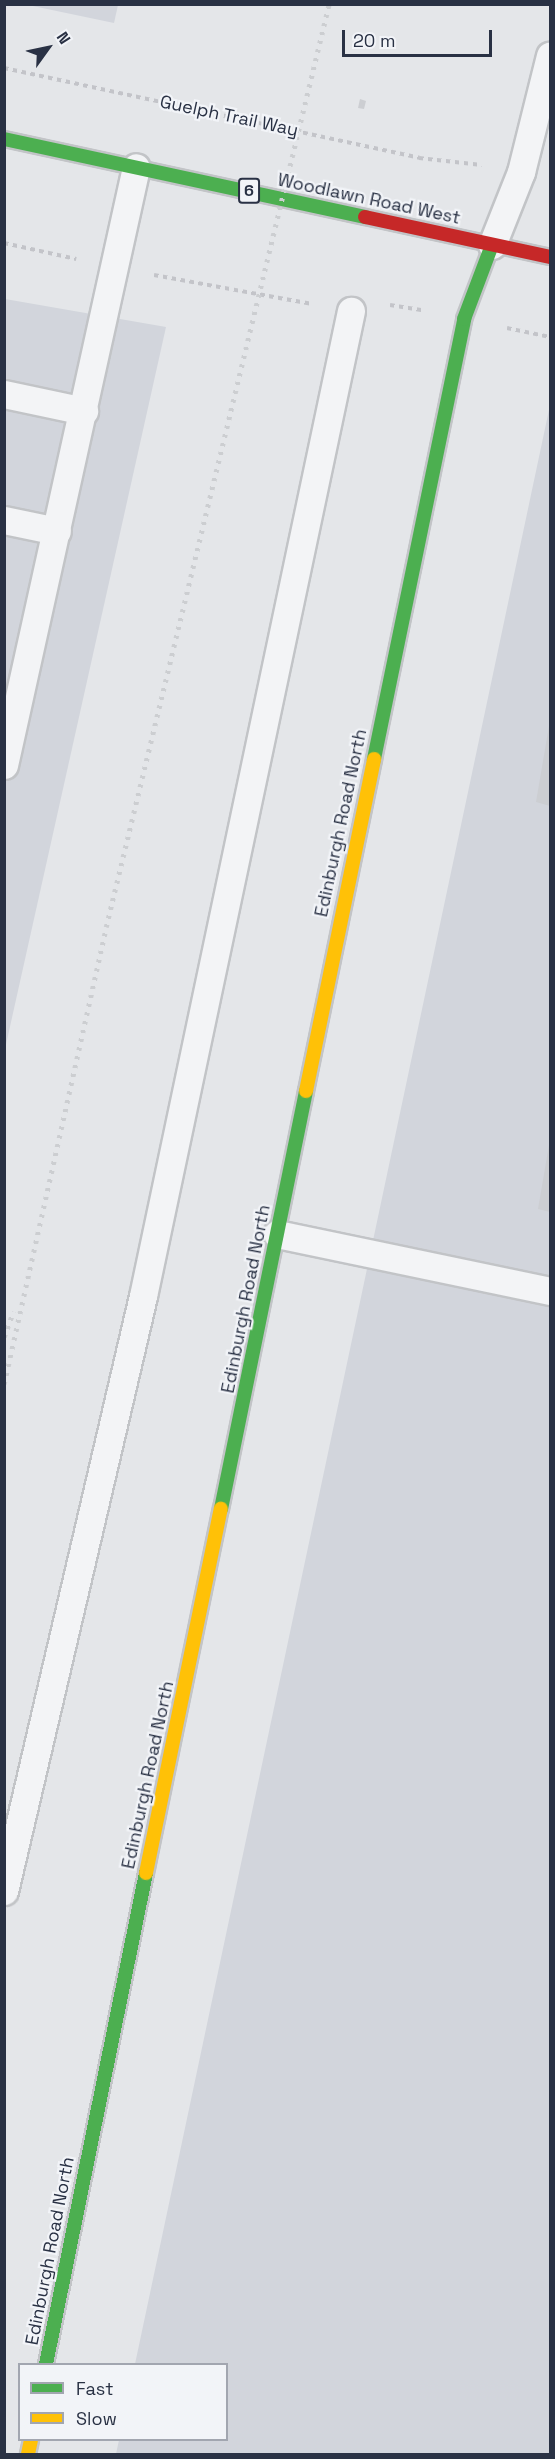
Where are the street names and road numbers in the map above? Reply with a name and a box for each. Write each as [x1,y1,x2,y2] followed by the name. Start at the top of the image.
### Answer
[158,91,300,141] street label: Guelph Trail Way
[276,169,462,229] street label: Woodlawn Road West
[237,178,261,204] road number: 6
[311,727,371,919] street label: Edinburgh Road North
[217,1203,275,1395] street label: Edinburgh Road North
[118,1679,178,1871] street label: Edinburgh Road North
[21,2155,79,2347] street label: Edinburgh Road North

